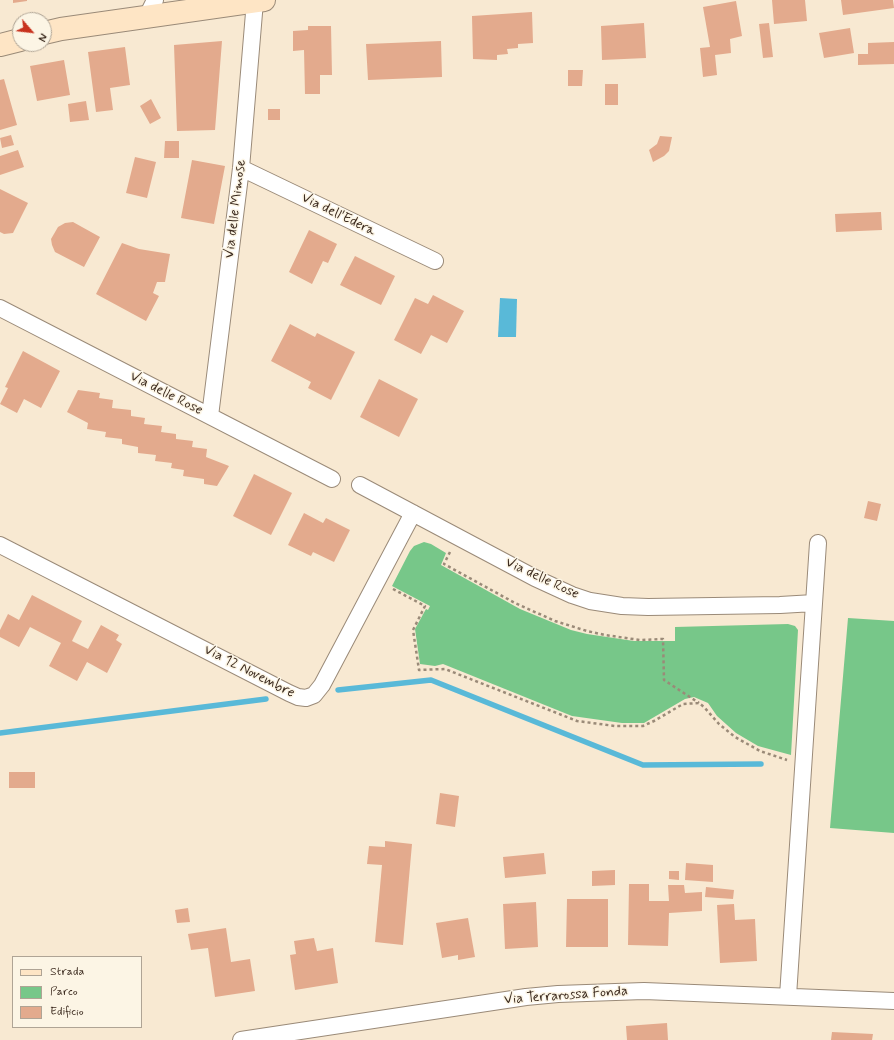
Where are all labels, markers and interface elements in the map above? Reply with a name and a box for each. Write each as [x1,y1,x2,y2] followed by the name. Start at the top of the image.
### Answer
[12,12,52,52] north arrow
[34,31,50,44] text: N
[222,159,250,259] street label: Via delle Mimose
[298,190,378,240] street label: Via dell'Edera
[127,368,205,420] street label: Via delle Rose
[502,555,582,603] street label: Via delle Rose
[201,642,297,702] street label: Via 12 Novembre
[12,956,142,1028] legend
[50,964,84,980] text: Strada
[504,983,628,1009] street label: Via Terrarossa Fonda
[50,984,78,1000] text: Parco
[50,1004,84,1020] text: Edificio

